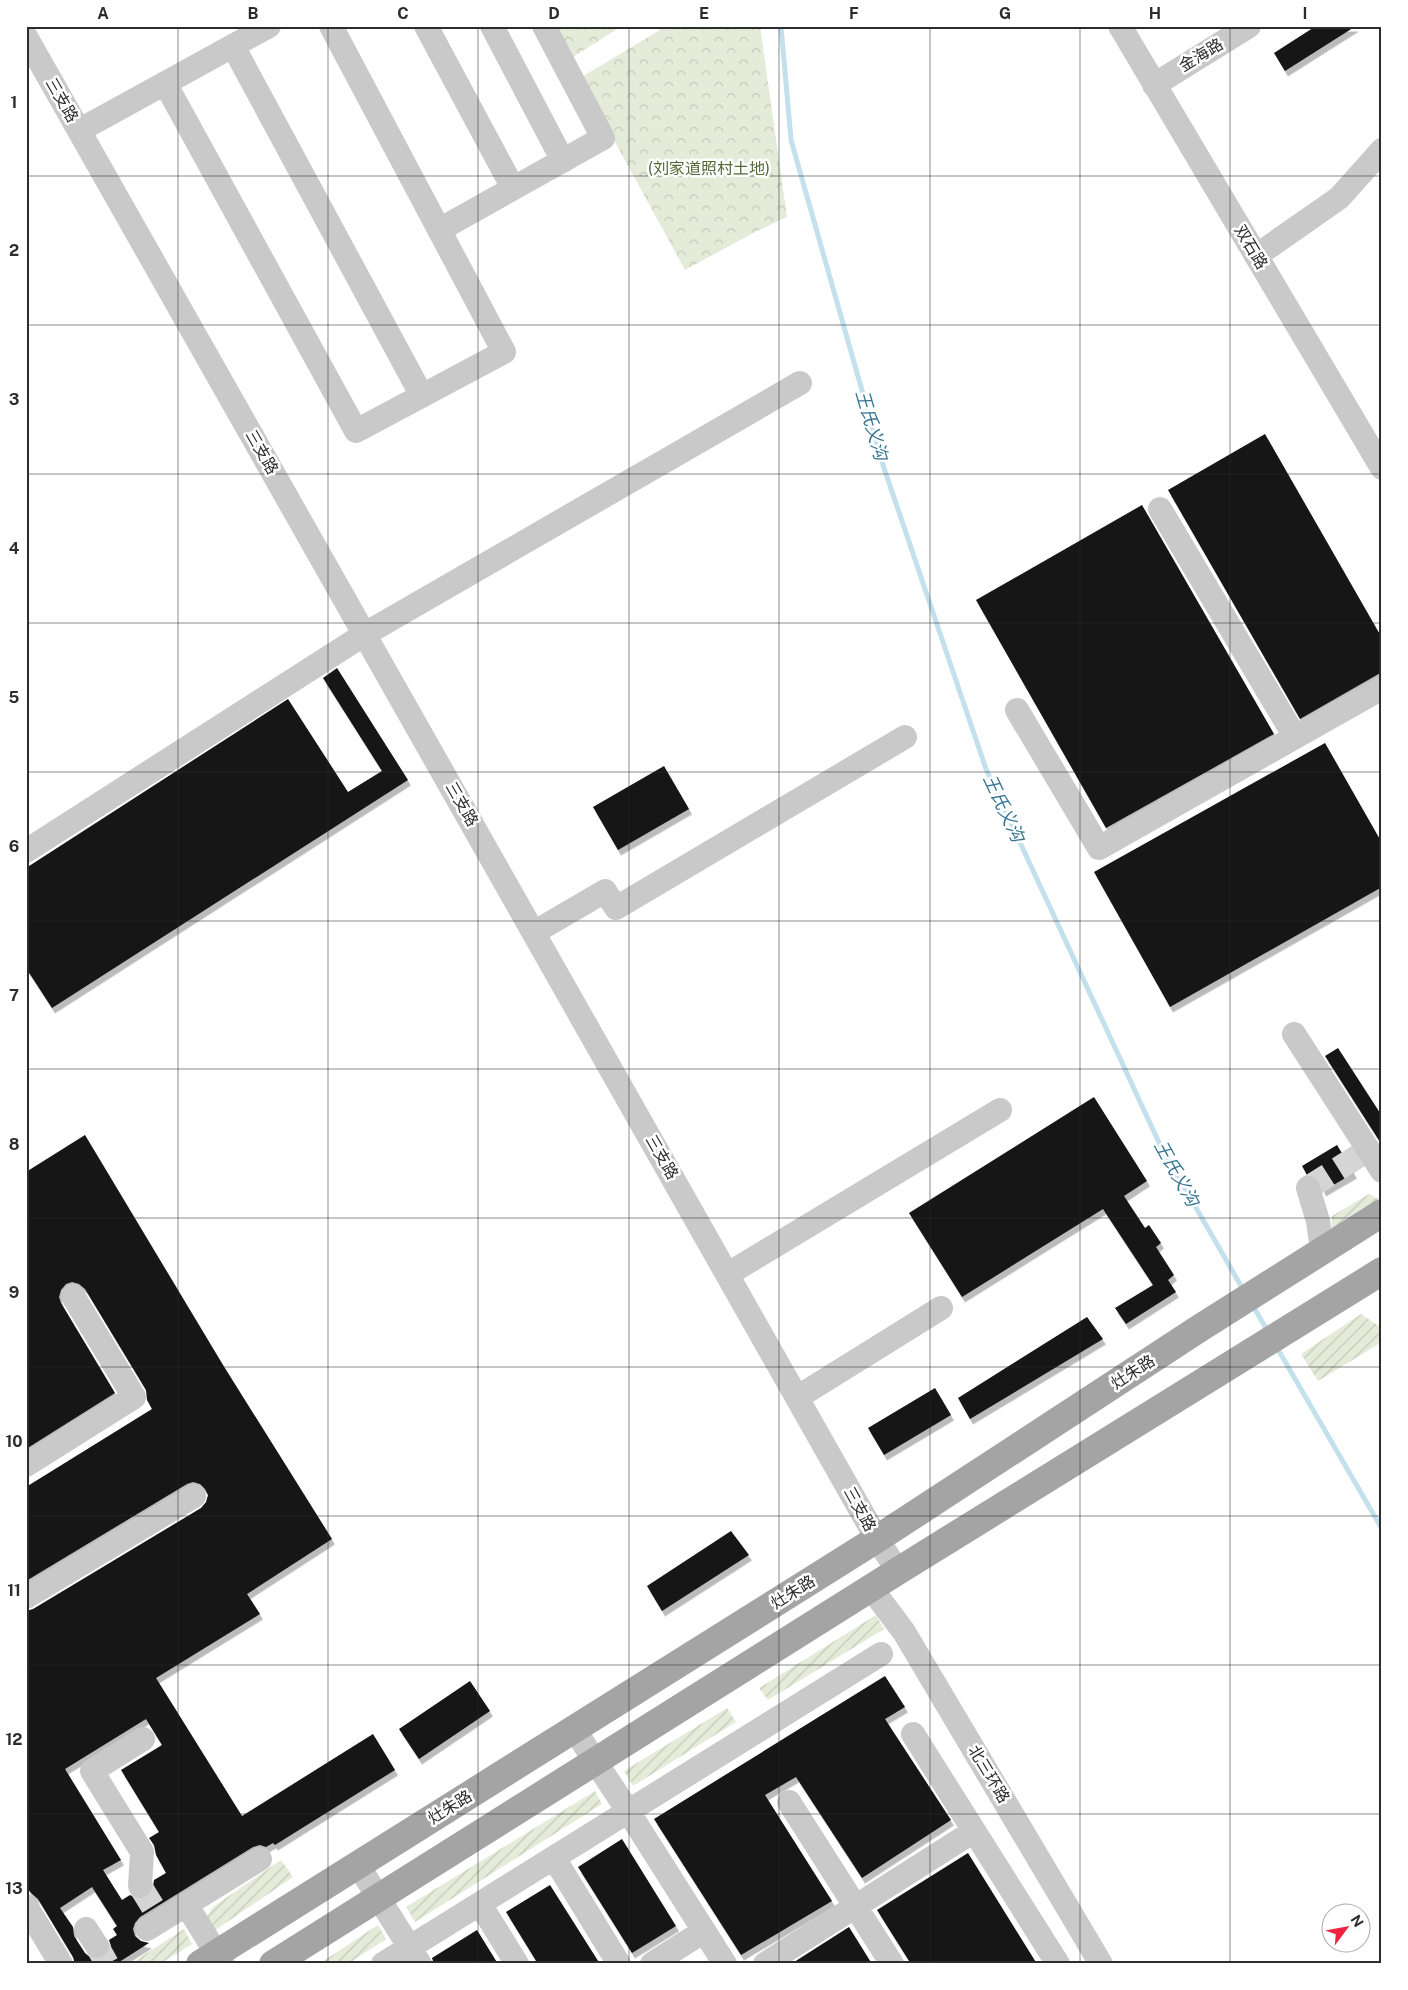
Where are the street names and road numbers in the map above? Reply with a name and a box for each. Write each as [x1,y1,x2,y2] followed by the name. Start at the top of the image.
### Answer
[1176,34,1226,76] street label: 金海路
[42,74,82,126] street label: 三支路
[1230,222,1272,272] street label: 双石路
[242,426,282,478] street label: 三支路
[442,778,482,830] street label: 三支路
[642,1131,682,1183] street label: 三支路
[1108,1351,1158,1393] street label: 灶朱路
[840,1483,880,1535] street label: 三支路
[768,1571,818,1613] street label: 灶朱路
[964,1742,1014,1806] street label: 北三环路
[425,1786,475,1828] street label: 灶朱路

